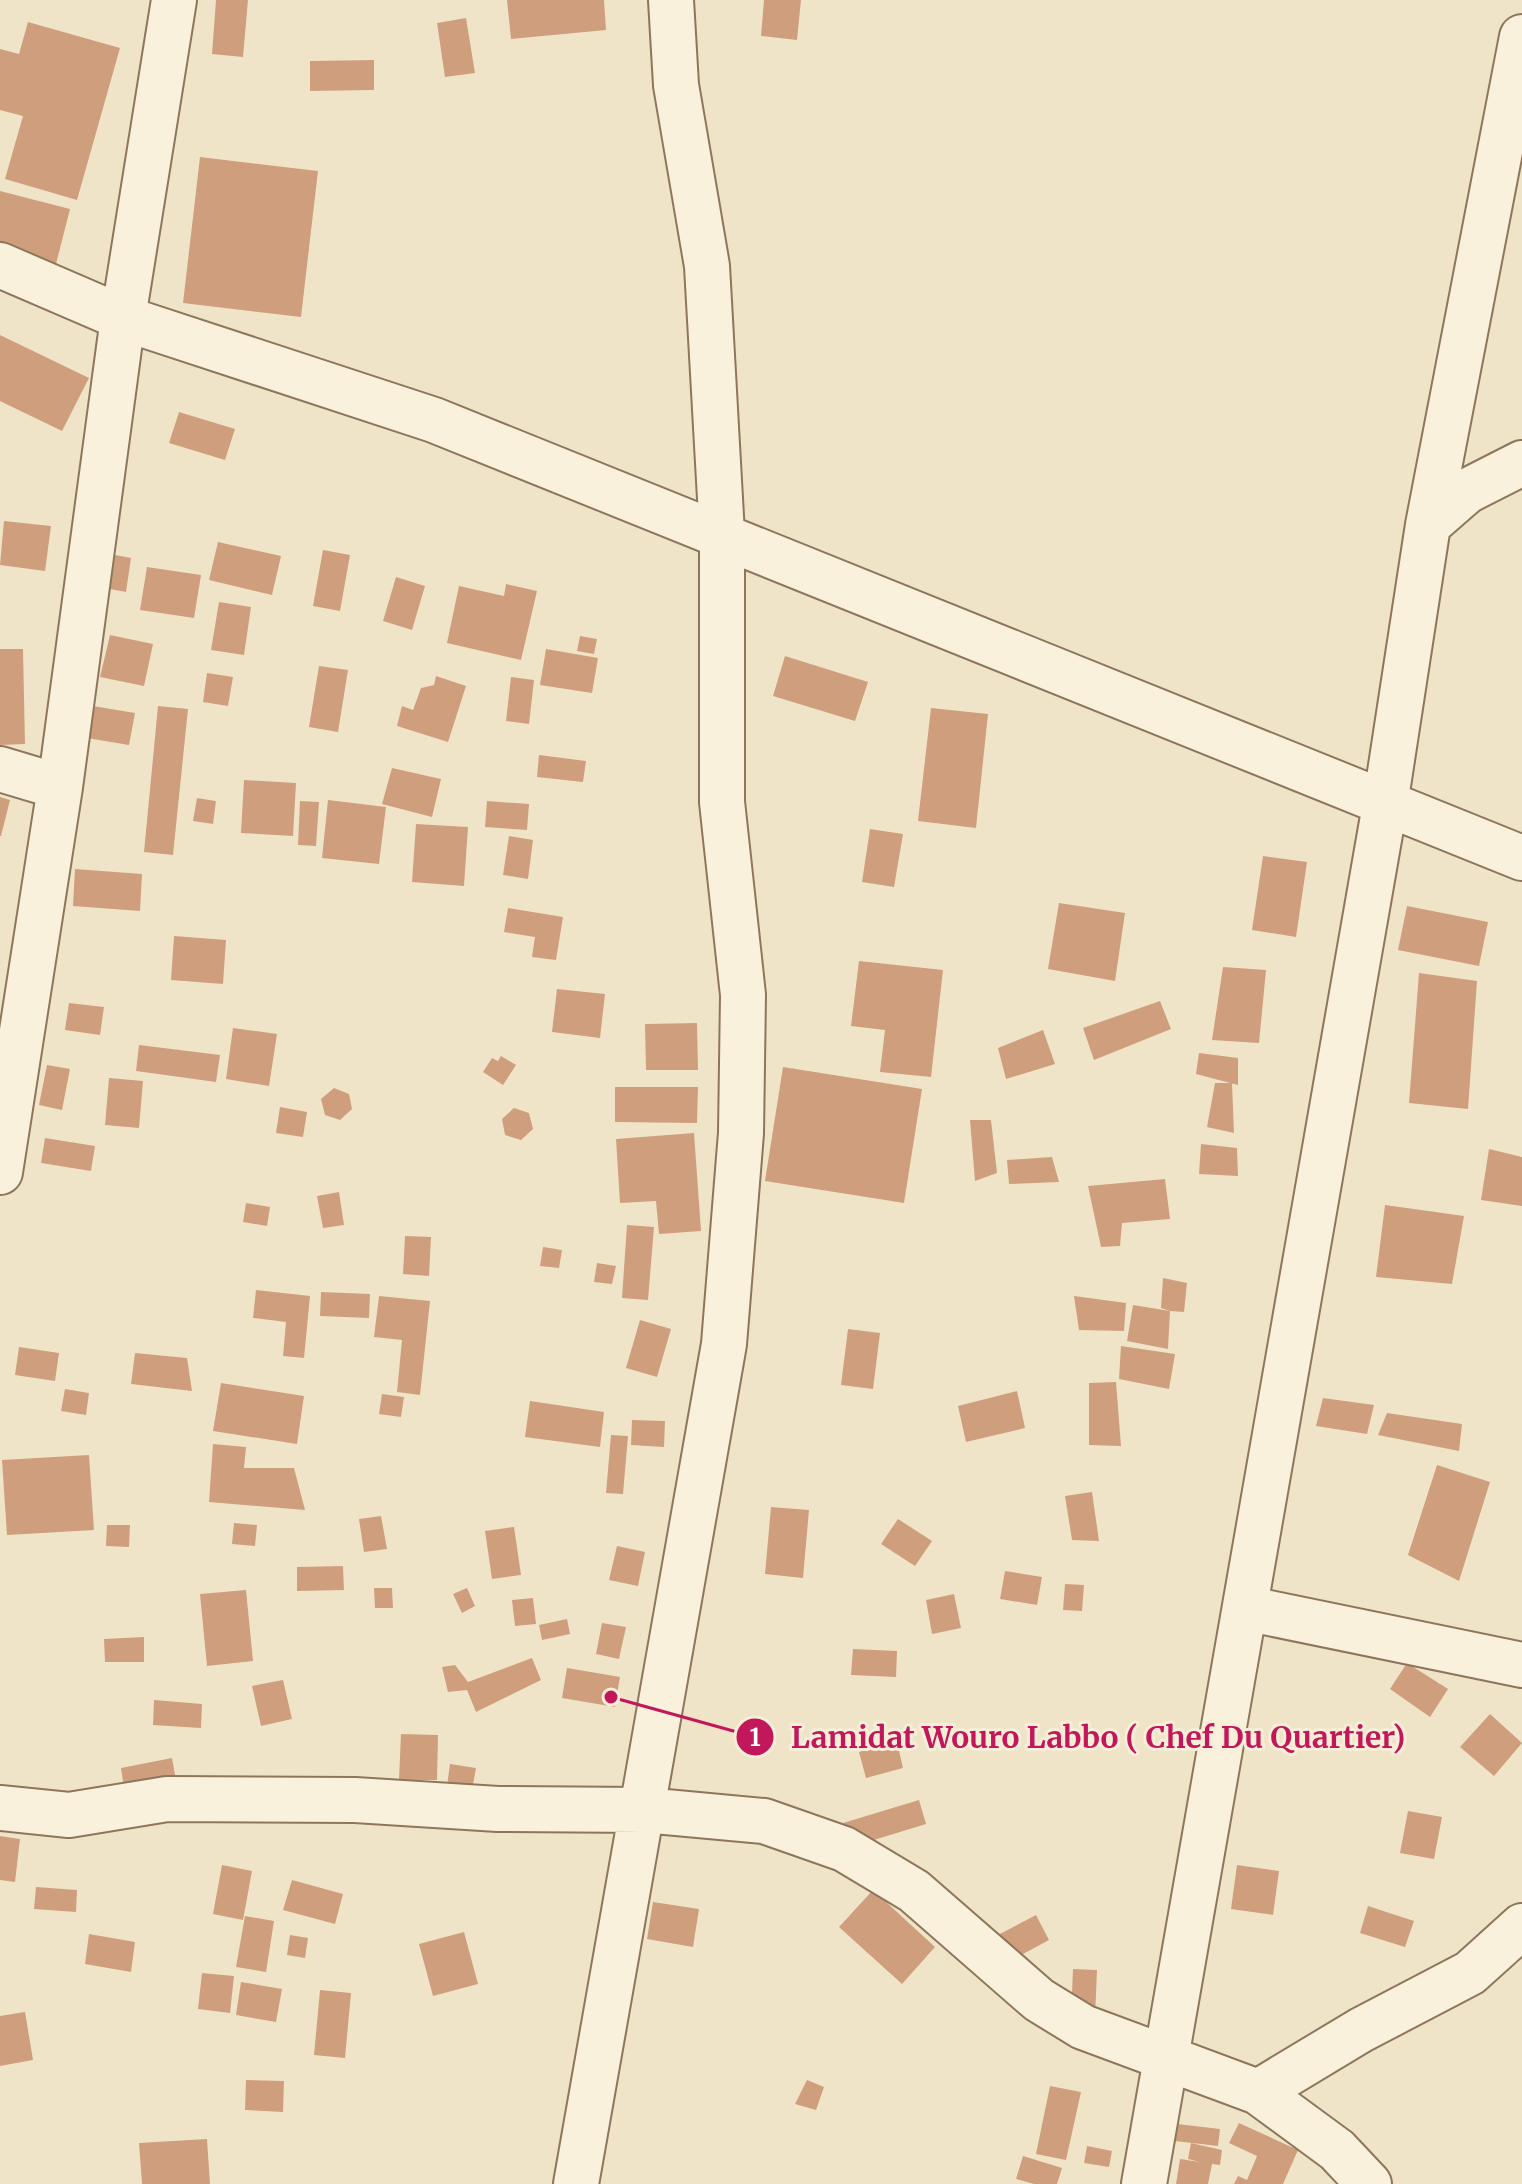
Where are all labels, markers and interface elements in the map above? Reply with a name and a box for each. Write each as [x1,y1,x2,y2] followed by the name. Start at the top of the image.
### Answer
[735,1710,1421,1764] callout: Lamidat Wouro Labbo ( Chef Du Quartier)
[791,1718,1405,1756] text: Lamidat Wouro Labbo ( Chef Du Quartier)
[749,1722,761,1753] text: 1

